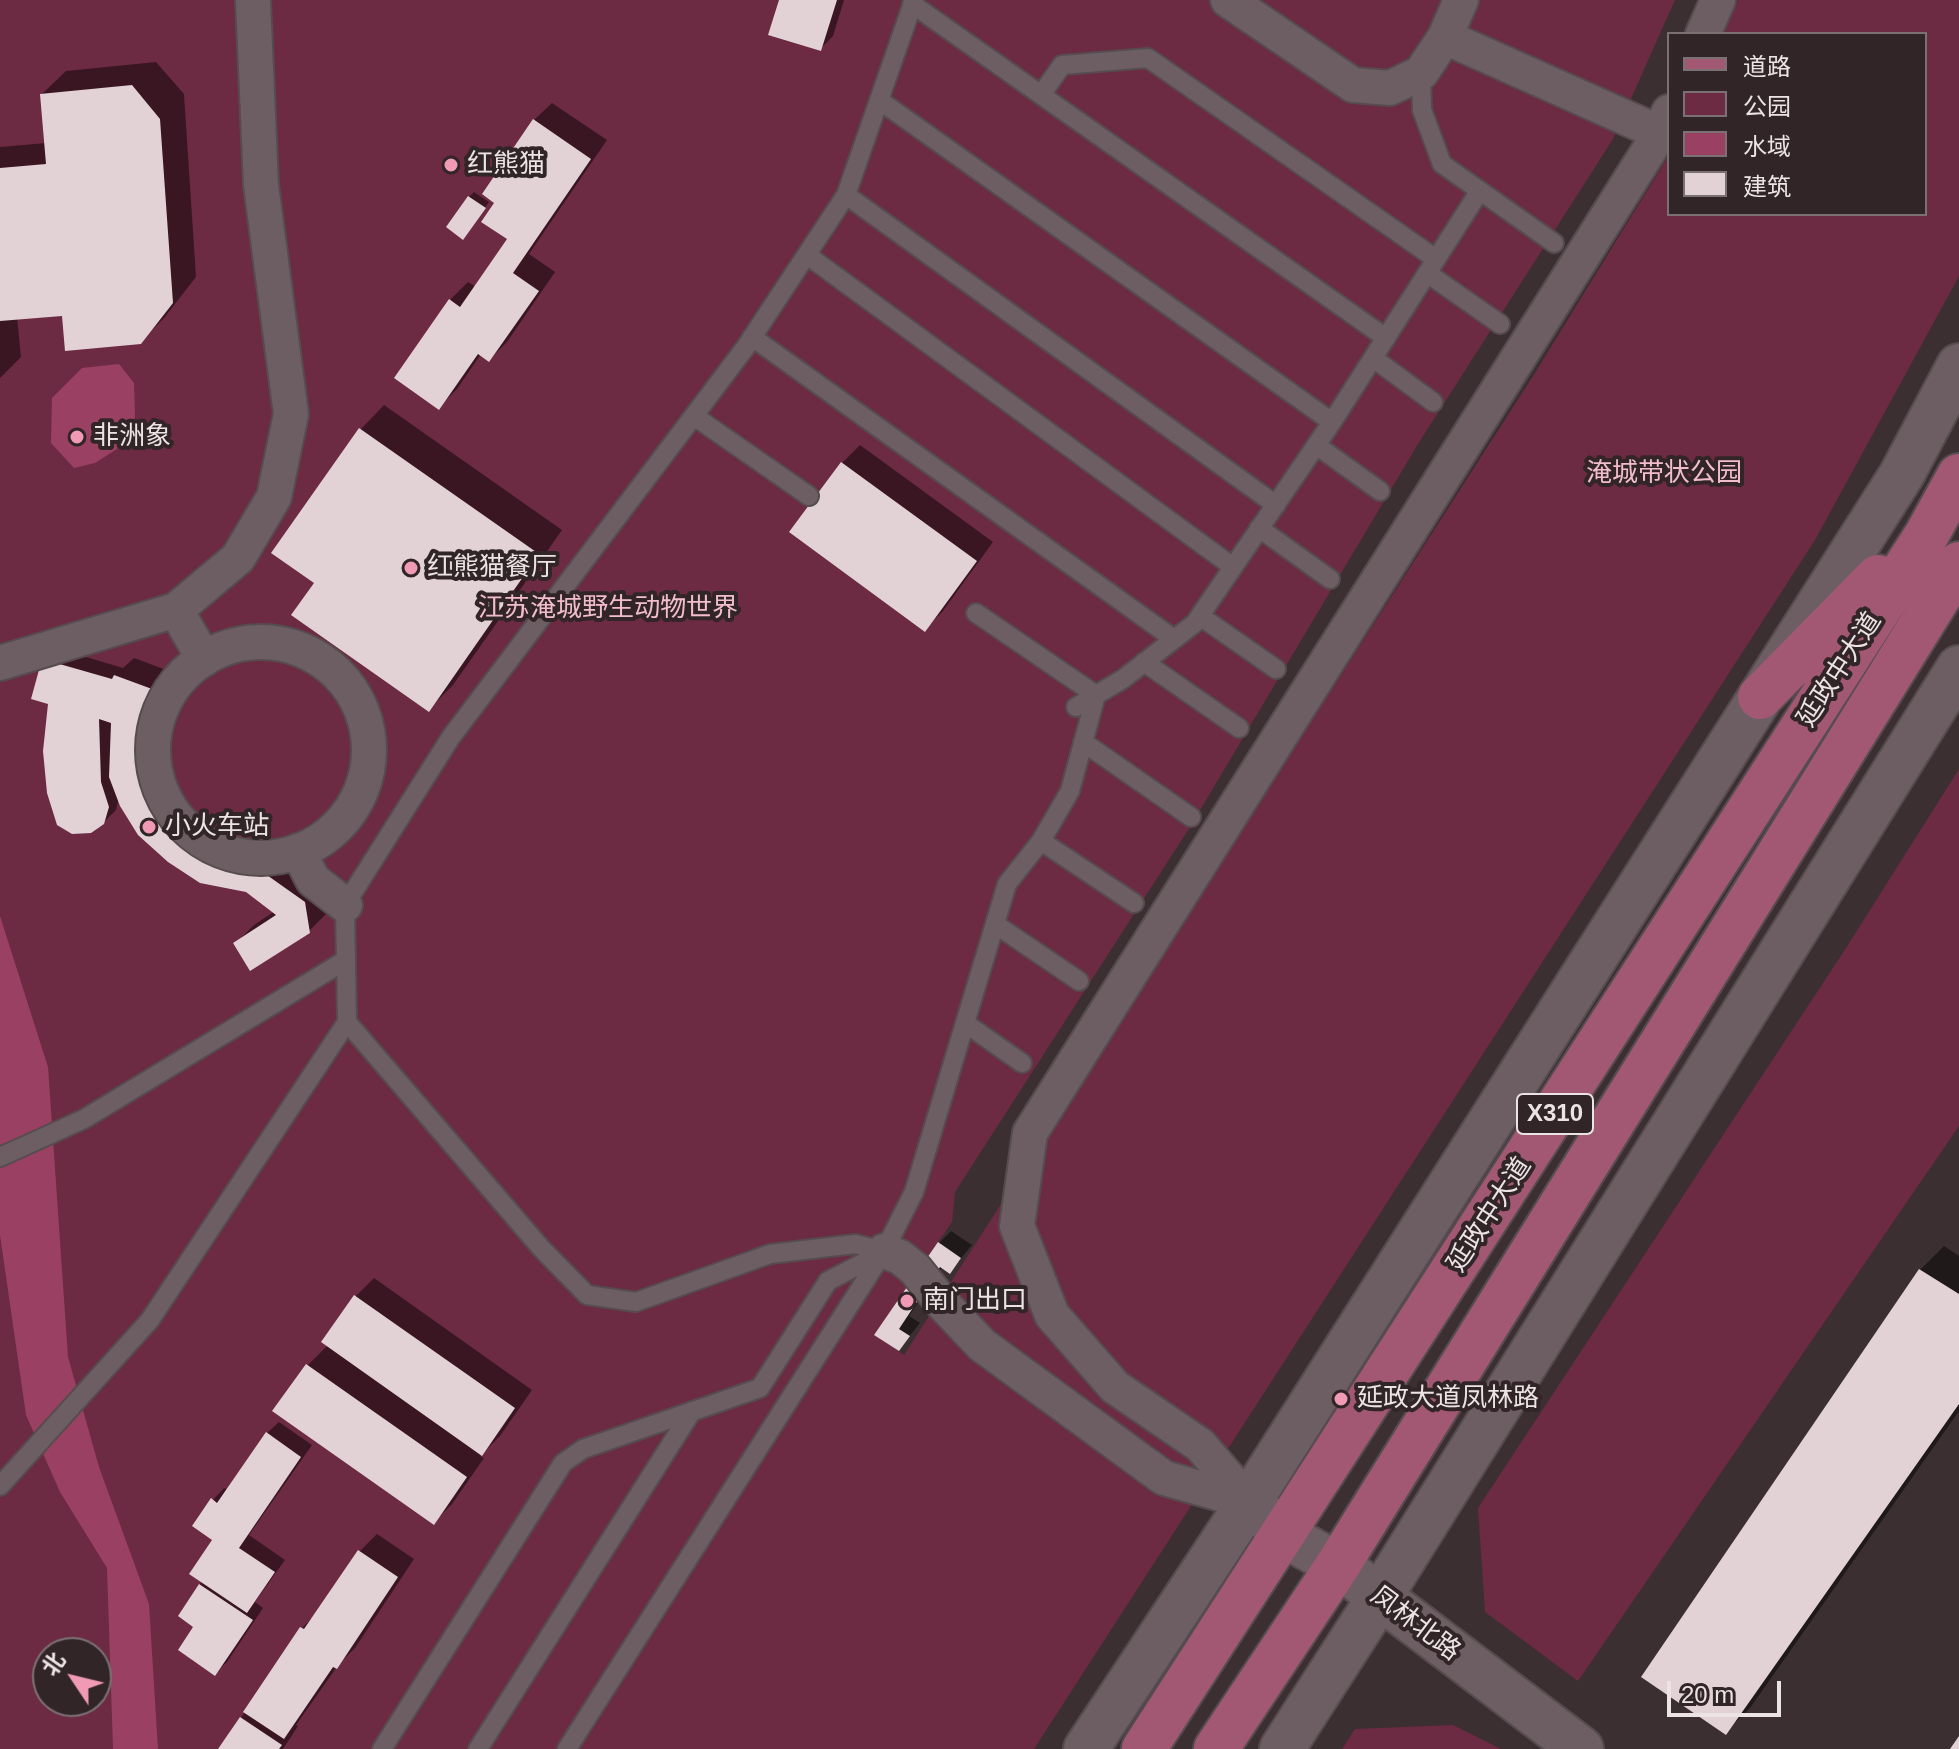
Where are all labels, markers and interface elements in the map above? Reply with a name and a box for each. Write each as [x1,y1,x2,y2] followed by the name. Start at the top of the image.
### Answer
[1667,32,1927,216] legend
[1743,53,1791,80] text: 道路
[1743,93,1791,120] text: 公园
[1743,133,1791,160] text: 水域
[467,149,545,181] place label: 红熊猫
[442,156,460,174] marker: 红熊猫
[1743,173,1791,200] text: 建筑
[93,421,171,453] place label: 非洲象
[68,428,86,446] marker: 非洲象
[1586,458,1742,490] park label: 淹城带状公园
[427,552,557,584] place label: 红熊猫餐厅
[402,559,420,577] marker: 红熊猫餐厅
[478,593,738,625] park label: 江苏淹城野生动物世界
[1792,607,1888,733] street label: 延政中大道
[165,811,269,843] place label: 小火车站
[140,818,158,836] marker: 小火车站
[1517,1094,1593,1134] road number: X310
[1442,1152,1538,1278] street label: 延政中大道
[923,1285,1027,1317] place label: 南门出口
[898,1292,916,1310] marker: 南门出口
[1357,1383,1539,1415] place label: 延政大道凤林路
[1332,1390,1350,1408] marker: 延政大道凤林路
[1364,1580,1466,1668] street label: 凤林北路
[32,1637,112,1717] north arrow
[37,1648,70,1680] text: 北
[1671,1665,1785,1715] scale bar
[1681,1681,1734,1708] text: 20 m

